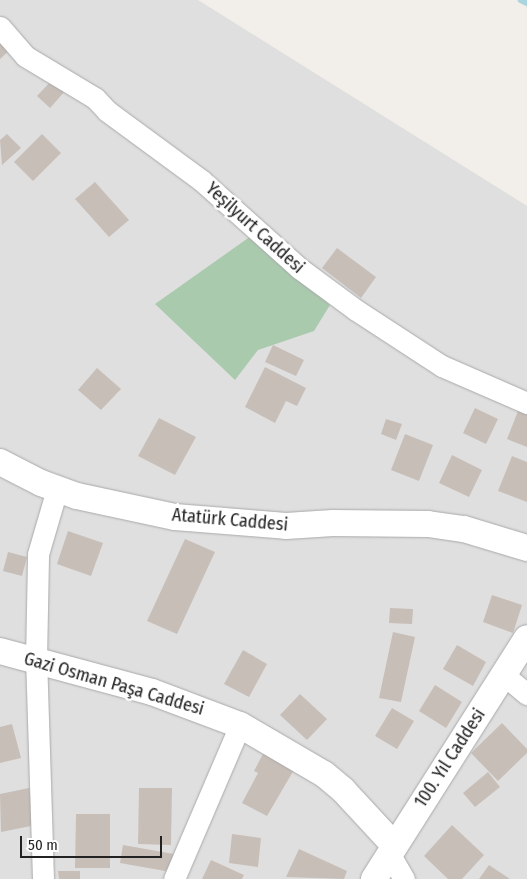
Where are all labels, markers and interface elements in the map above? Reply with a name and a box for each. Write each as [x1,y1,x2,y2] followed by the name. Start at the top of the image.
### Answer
[201,178,309,278] street label: Yeşilyurt Caddesi
[171,504,289,536] street label: Atatürk Caddesi
[21,648,207,720] street label: Gazi Osman Paşa Caddesi
[410,704,490,812] street label: 100. Yıl Caddesi
[22,826,165,858] scale bar
[28,836,58,854] text: 50 m

